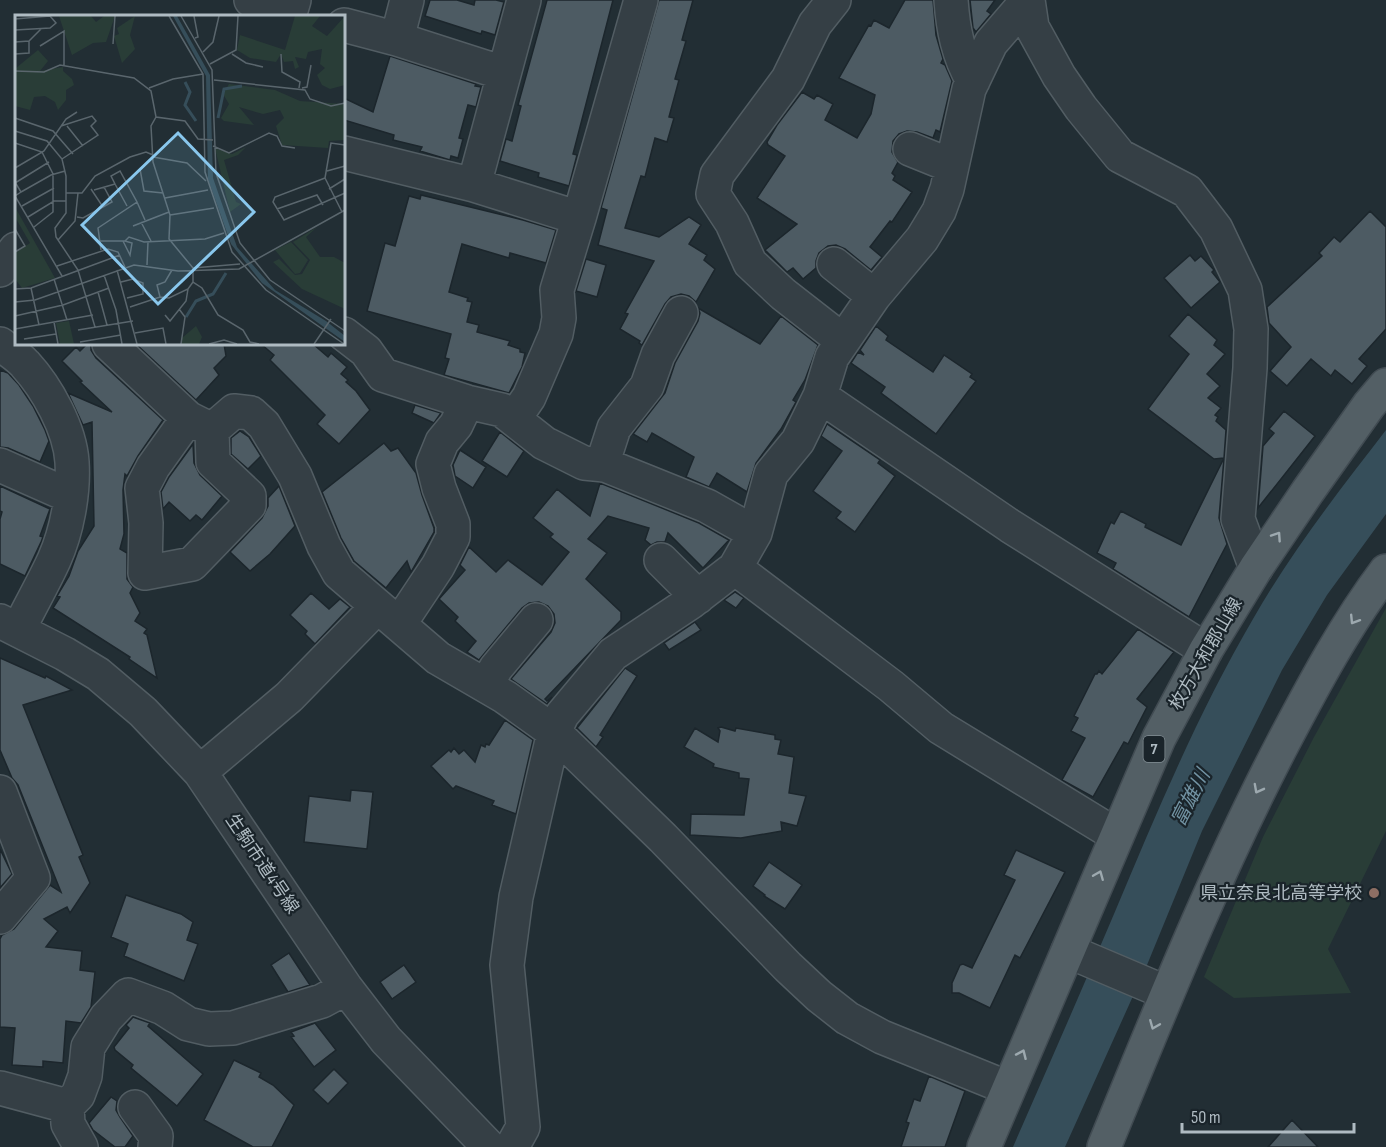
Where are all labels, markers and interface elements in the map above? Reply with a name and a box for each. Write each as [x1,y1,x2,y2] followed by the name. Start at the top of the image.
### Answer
[15,15,345,345] inset map
[1270,532,1282,542] one-way arrow
[1165,594,1247,714] street label: 枚方大和郡山線
[1350,613,1361,624] one-way arrow
[1144,736,1164,762] road number: 7
[1167,764,1216,830] water label: 富雄川
[1254,783,1266,794] one-way arrow
[221,810,303,918] street label: 生駒市道4号線
[1092,870,1104,881] one-way arrow
[1200,883,1362,904] place label: 県立奈良北高等学校
[1367,886,1381,900] marker: 県立奈良北高等学校
[1149,1019,1161,1030] one-way arrow
[1015,1050,1027,1061] one-way arrow
[1182,1096,1354,1134] scale bar
[1191,1107,1221,1128] text: 50 m

